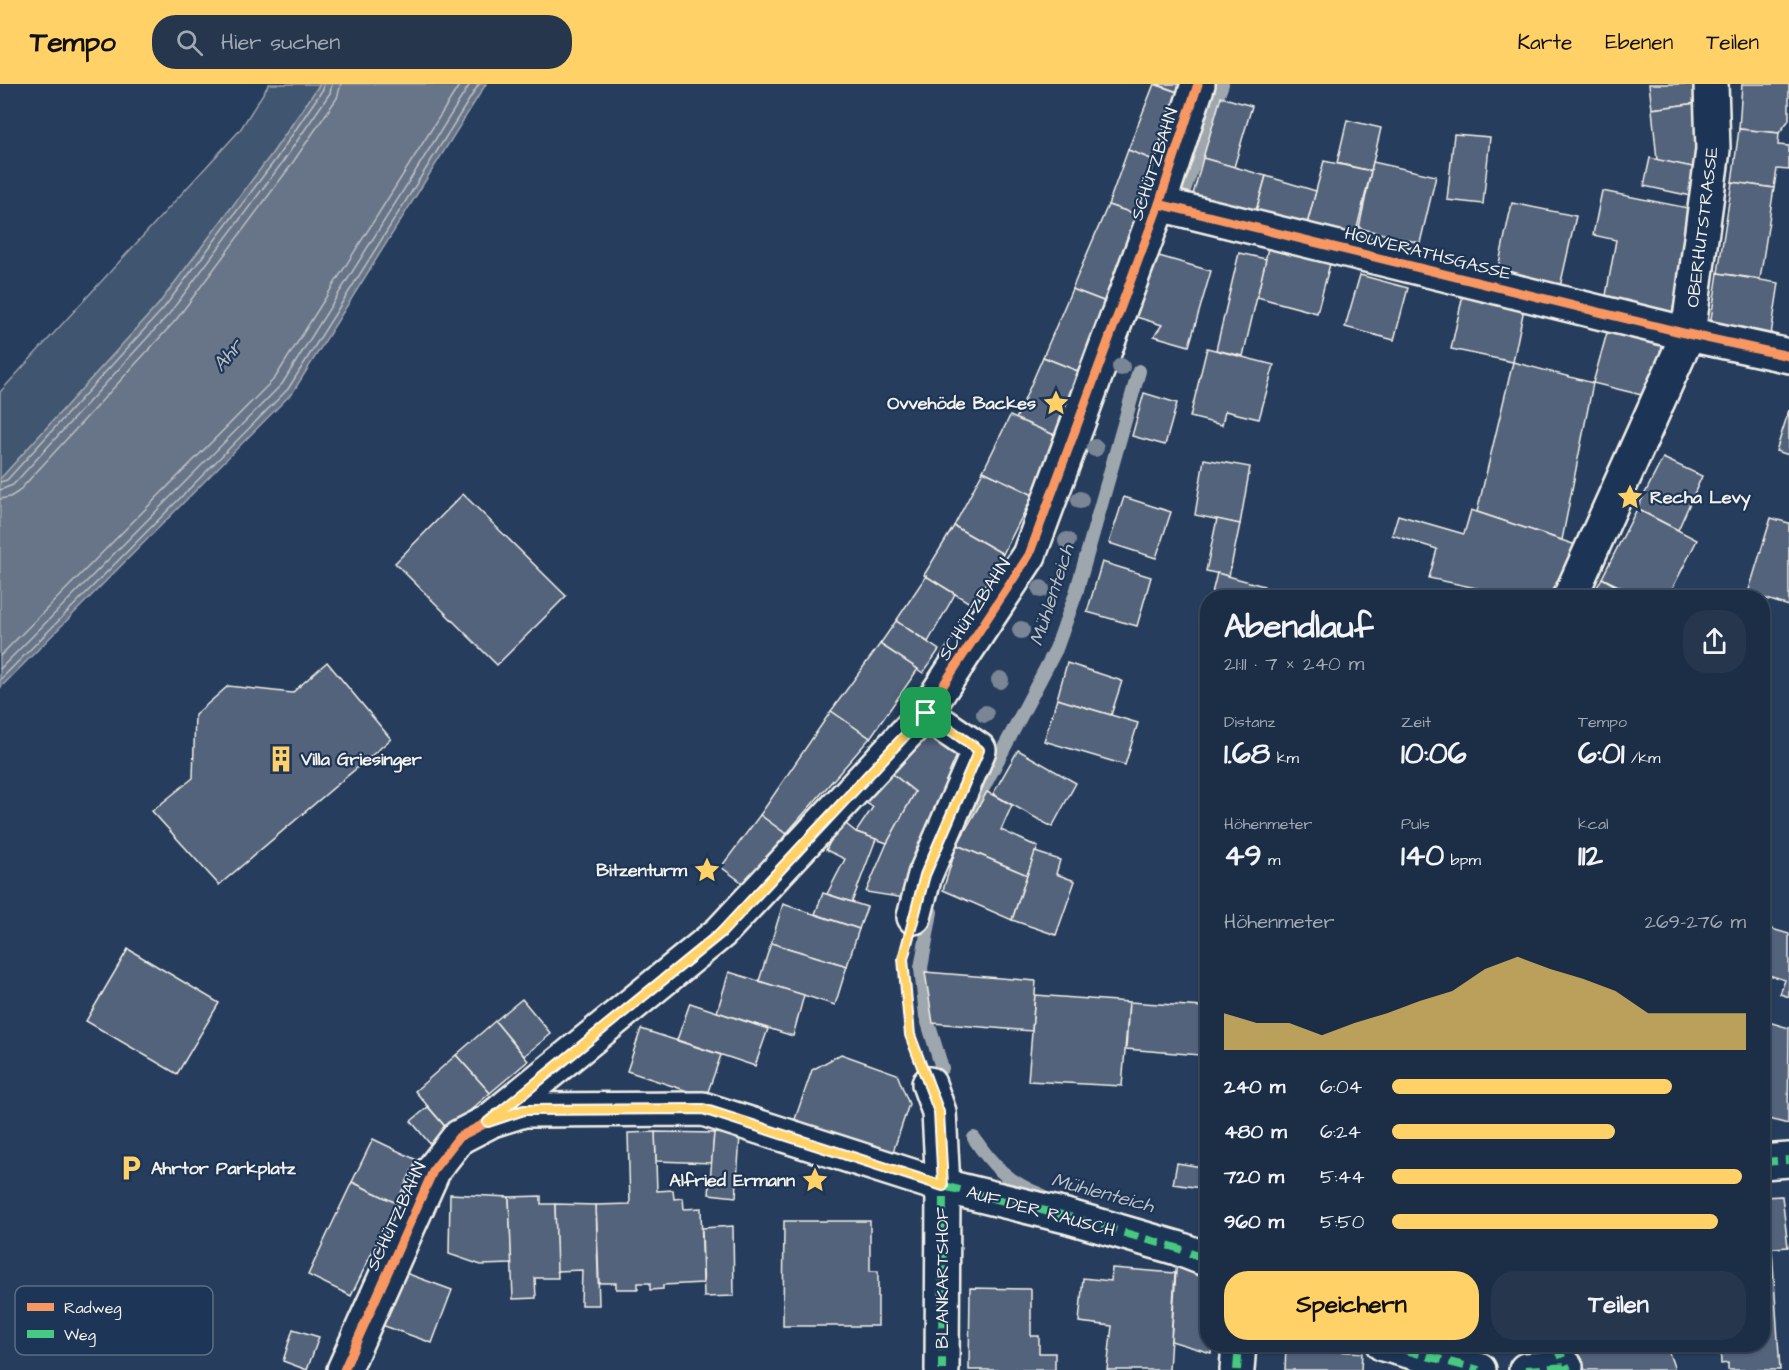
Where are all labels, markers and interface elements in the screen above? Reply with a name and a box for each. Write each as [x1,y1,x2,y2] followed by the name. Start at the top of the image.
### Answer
[152,15,572,69] search box
[30,23,116,62] text: Tempo
[173,26,206,59] icon: search
[221,27,340,58] text: Hier suchen
[1517,28,1572,57] text: Karte
[1605,28,1673,57] text: Ebenen
[1706,28,1759,57] text: Teilen
[1124,105,1184,224] street label: SCHÜTZBAHN
[1680,145,1725,309] street label: OBERHUTSTRASSE
[1342,221,1514,286] street label: HOUVERATHSGASSE
[206,332,251,378] water label: Ahr
[1041,388,1071,418] place icon: Ovvehöde Backes
[887,391,1036,416] place label: Ovvehöde Backes
[1615,482,1645,512] place icon: Recha Levy
[1650,485,1751,511] place label: Recha Levy
[1022,540,1082,650] water label: Mühlenteich
[932,553,1017,665] street label: SCHÜTZBAHN
[1224,604,1373,650] text: Abendlauf
[1683,610,1746,673] button: share
[1224,650,1364,678] text: 21:11 · 7 × 240 m
[900,687,951,738] pin
[909,696,942,729] icon: arrive
[1224,711,1275,733] text: Distanz
[1401,711,1431,733] text: Zeit
[1578,711,1627,733] text: Tempo
[1224,733,1270,775] text: 1.68
[1401,733,1467,775] text: 10:06
[1578,733,1625,775] text: 6:01
[266,744,296,774] building icon: Villa Griesinger
[300,747,422,773] place label: Villa Griesinger
[1270,747,1299,769] text: km
[1625,747,1661,769] text: /km
[1224,813,1312,835] text: Höhenmeter
[1401,813,1430,835] text: Puls
[1578,813,1609,835] text: kcal
[1224,835,1262,877] text: 49
[1401,835,1444,877] text: 140
[1578,835,1603,877] text: 112
[1262,849,1280,871] text: m
[1444,849,1481,871] text: bpm
[692,855,722,885] place icon: Bitzenturm
[596,858,688,883] place label: Bitzenturm
[1224,908,1334,936] text: Höhenmeter
[1645,908,1746,936] text: 269–276 m
[1224,1073,1285,1101] text: 240 m
[1320,1073,1362,1101] text: 6:04
[1224,1118,1287,1146] text: 480 m
[1320,1118,1361,1146] text: 6:24
[116,1153,146,1183] parking icon: Ahrtor Parkplatz
[151,1156,297,1181] place label: Ahrtor Parkplatz
[360,1158,433,1275] street label: SCHÜTZBAHN
[1224,1163,1284,1191] text: 720 m
[1320,1163,1365,1191] text: 5:44
[800,1165,830,1195] place icon: Alfried Ermann
[1048,1166,1158,1220] water label: Mühlenteich
[669,1168,795,1193] place label: Alfried Ermann
[964,1180,1118,1243] street label: AUF DER RAUSCH
[930,1207,955,1349] street label: BLANKARTSHOF
[1224,1208,1284,1236] text: 960 m
[1320,1208,1364,1236] text: 5:50
[1224,1271,1479,1340] button: Speichern
[1491,1271,1746,1340] button: Teilen
[15,1286,213,1355] legend
[64,1297,122,1320] text: Radweg
[64,1324,96,1347] text: Weg

